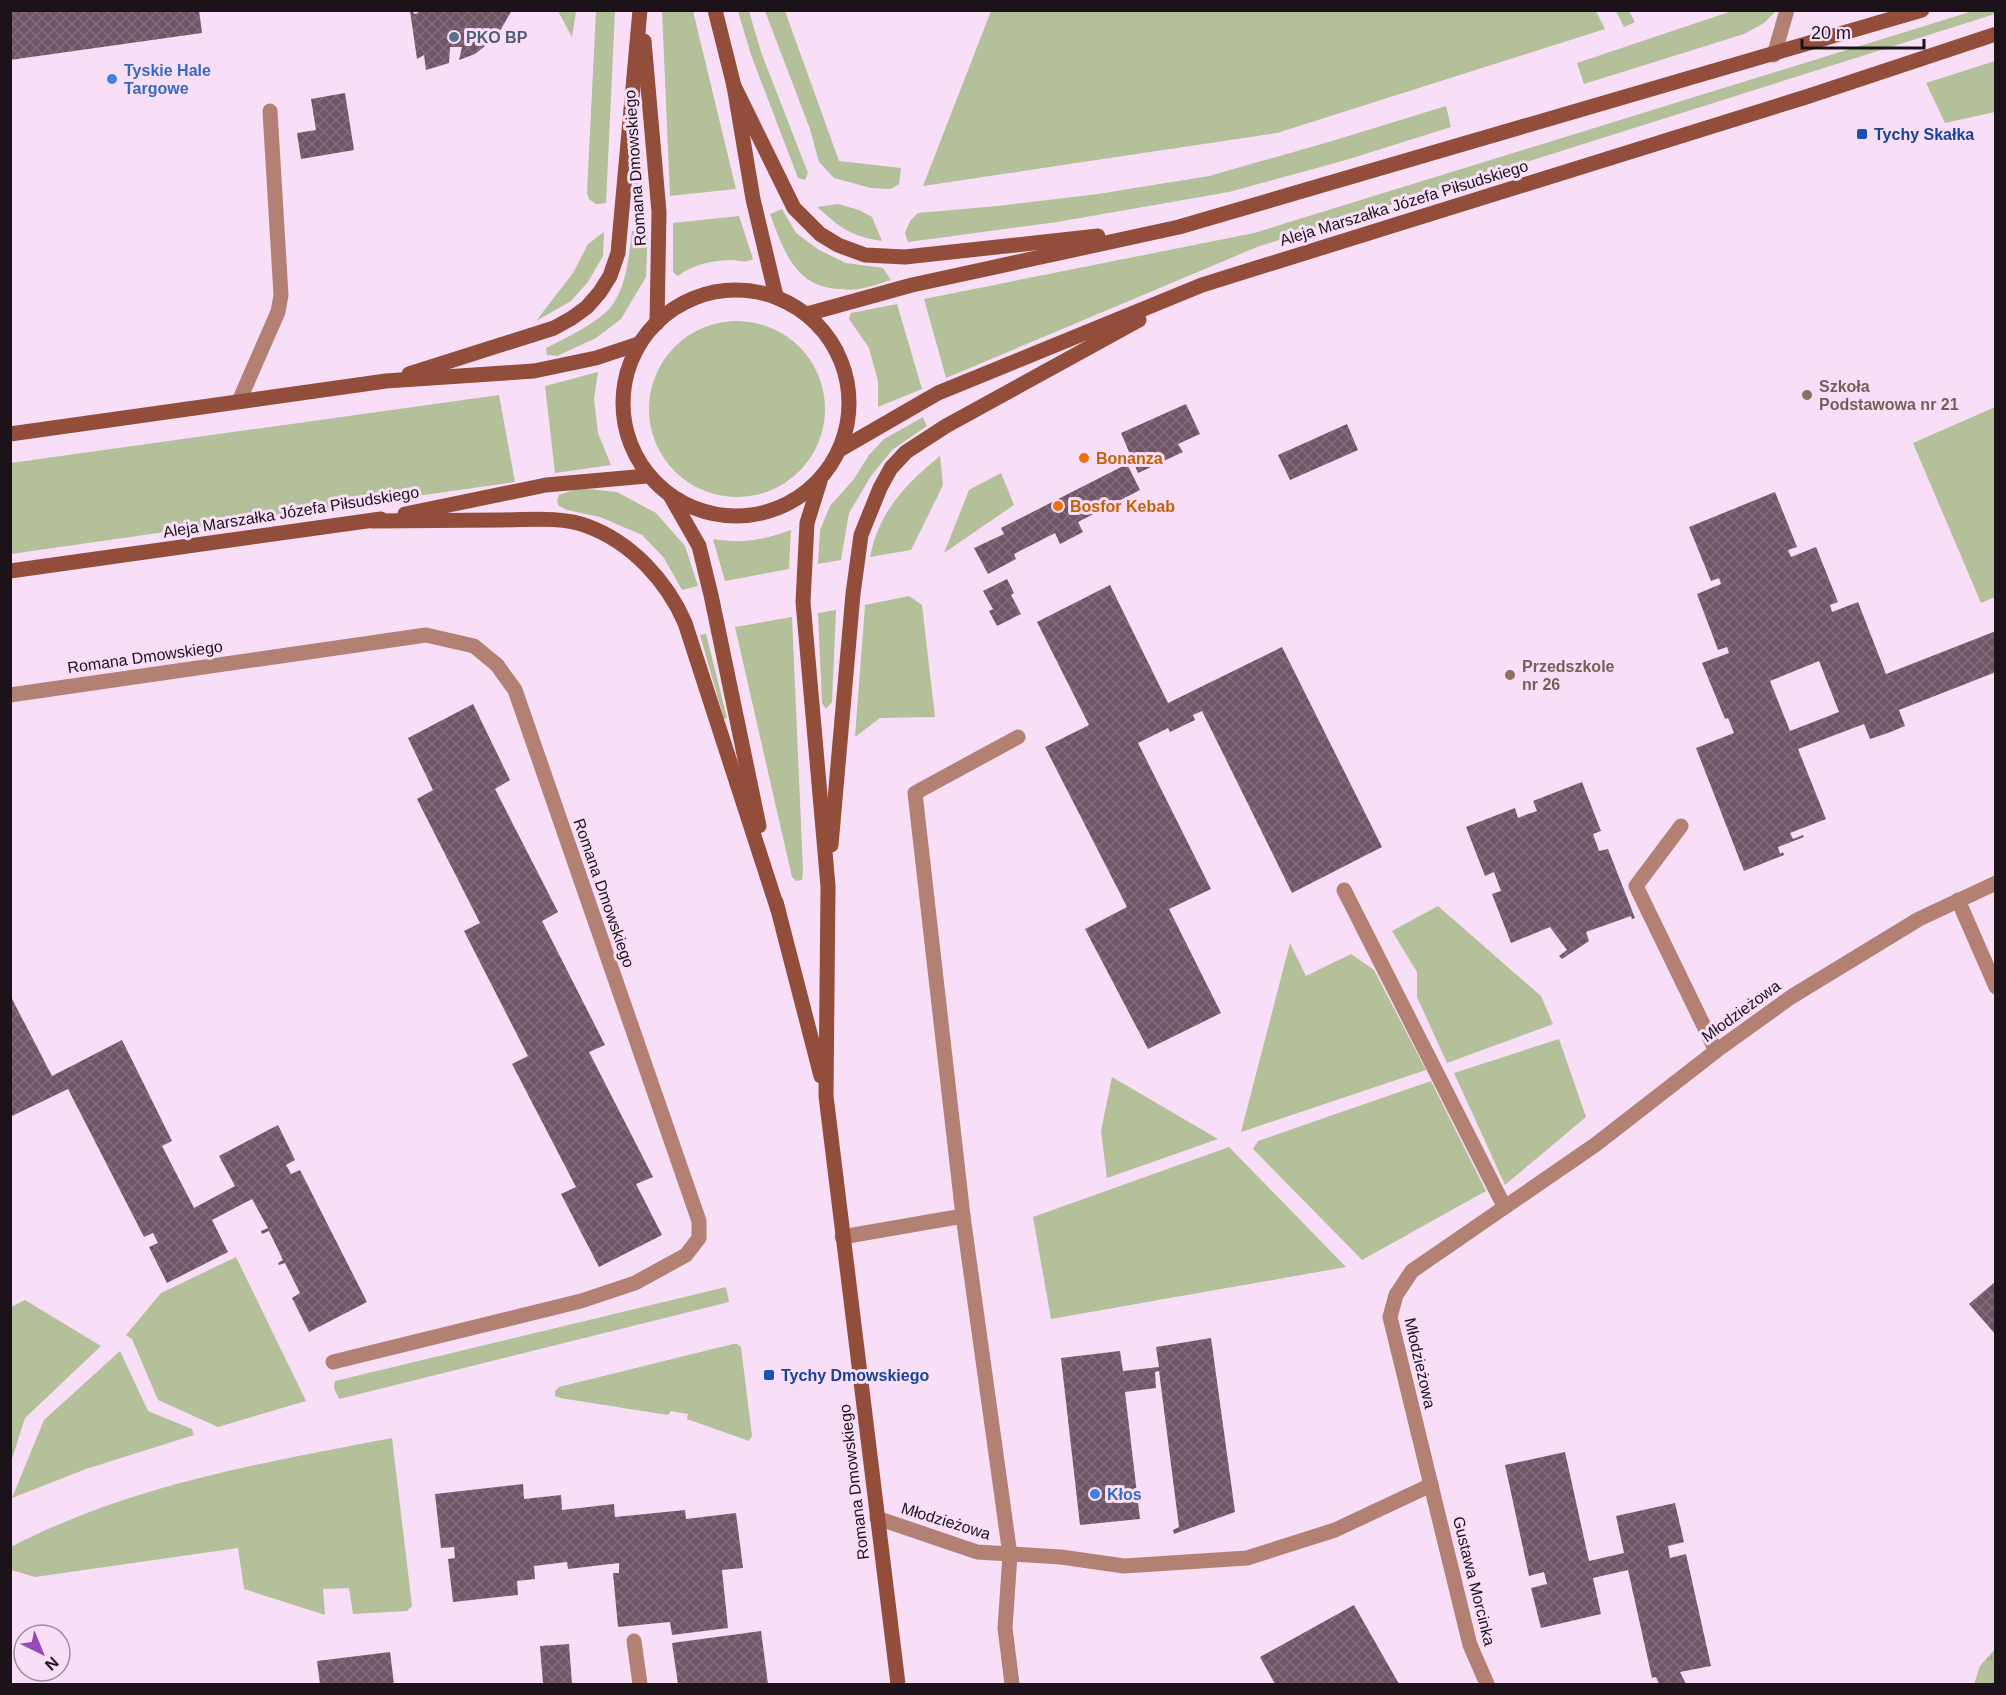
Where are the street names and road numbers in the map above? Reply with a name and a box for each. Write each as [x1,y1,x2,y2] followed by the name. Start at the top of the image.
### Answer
[621,89,649,247] street label: Romana Dmowskiego
[1278,157,1530,249] street label: Aleja Marszałka Józefa Piłsudskiego
[162,483,420,541] street label: Aleja Marszałka Józefa Piłsudskiego
[66,638,224,676] street label: Romana Dmowskiego
[570,816,638,970] street label: Romana Dmowskiego
[1699,977,1783,1045] street label: Młodzieżowa
[1401,1316,1439,1410] street label: Młodzieżowa
[836,1403,872,1561] street label: Romana Dmowskiego
[899,1499,993,1543] street label: Młodzieżowa
[1450,1515,1498,1647] street label: Gustawa Morcinka

